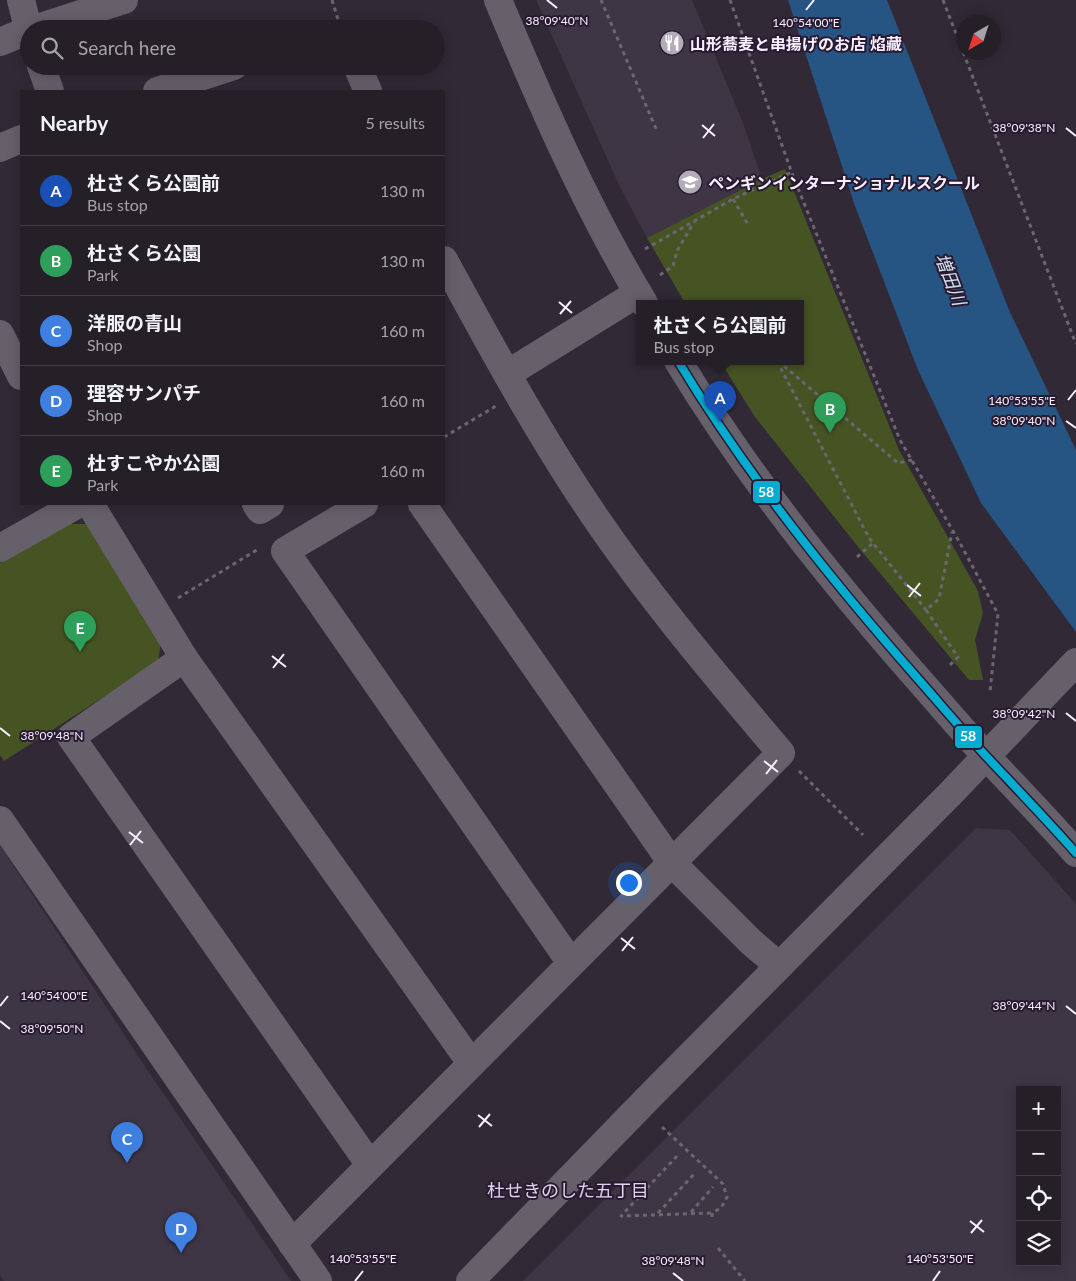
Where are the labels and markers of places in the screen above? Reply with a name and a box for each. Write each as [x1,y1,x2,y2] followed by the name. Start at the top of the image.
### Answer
[659,30,685,56] restaurant icon: 山形蕎麦と串揚げのお店 焰藏
[690,34,902,53] place label: 山形蕎麦と串揚げのお店 焰藏
[677,169,703,195] school or university icon: ペンギンインターナショナルスクール
[708,173,980,192] place label: ペンギンインターナショナルスクール
[704,381,736,422] pin: A
[814,392,846,433] pin: B
[64,611,96,652] pin: E
[111,1122,143,1163] pin: C
[165,1212,197,1253] pin: D

